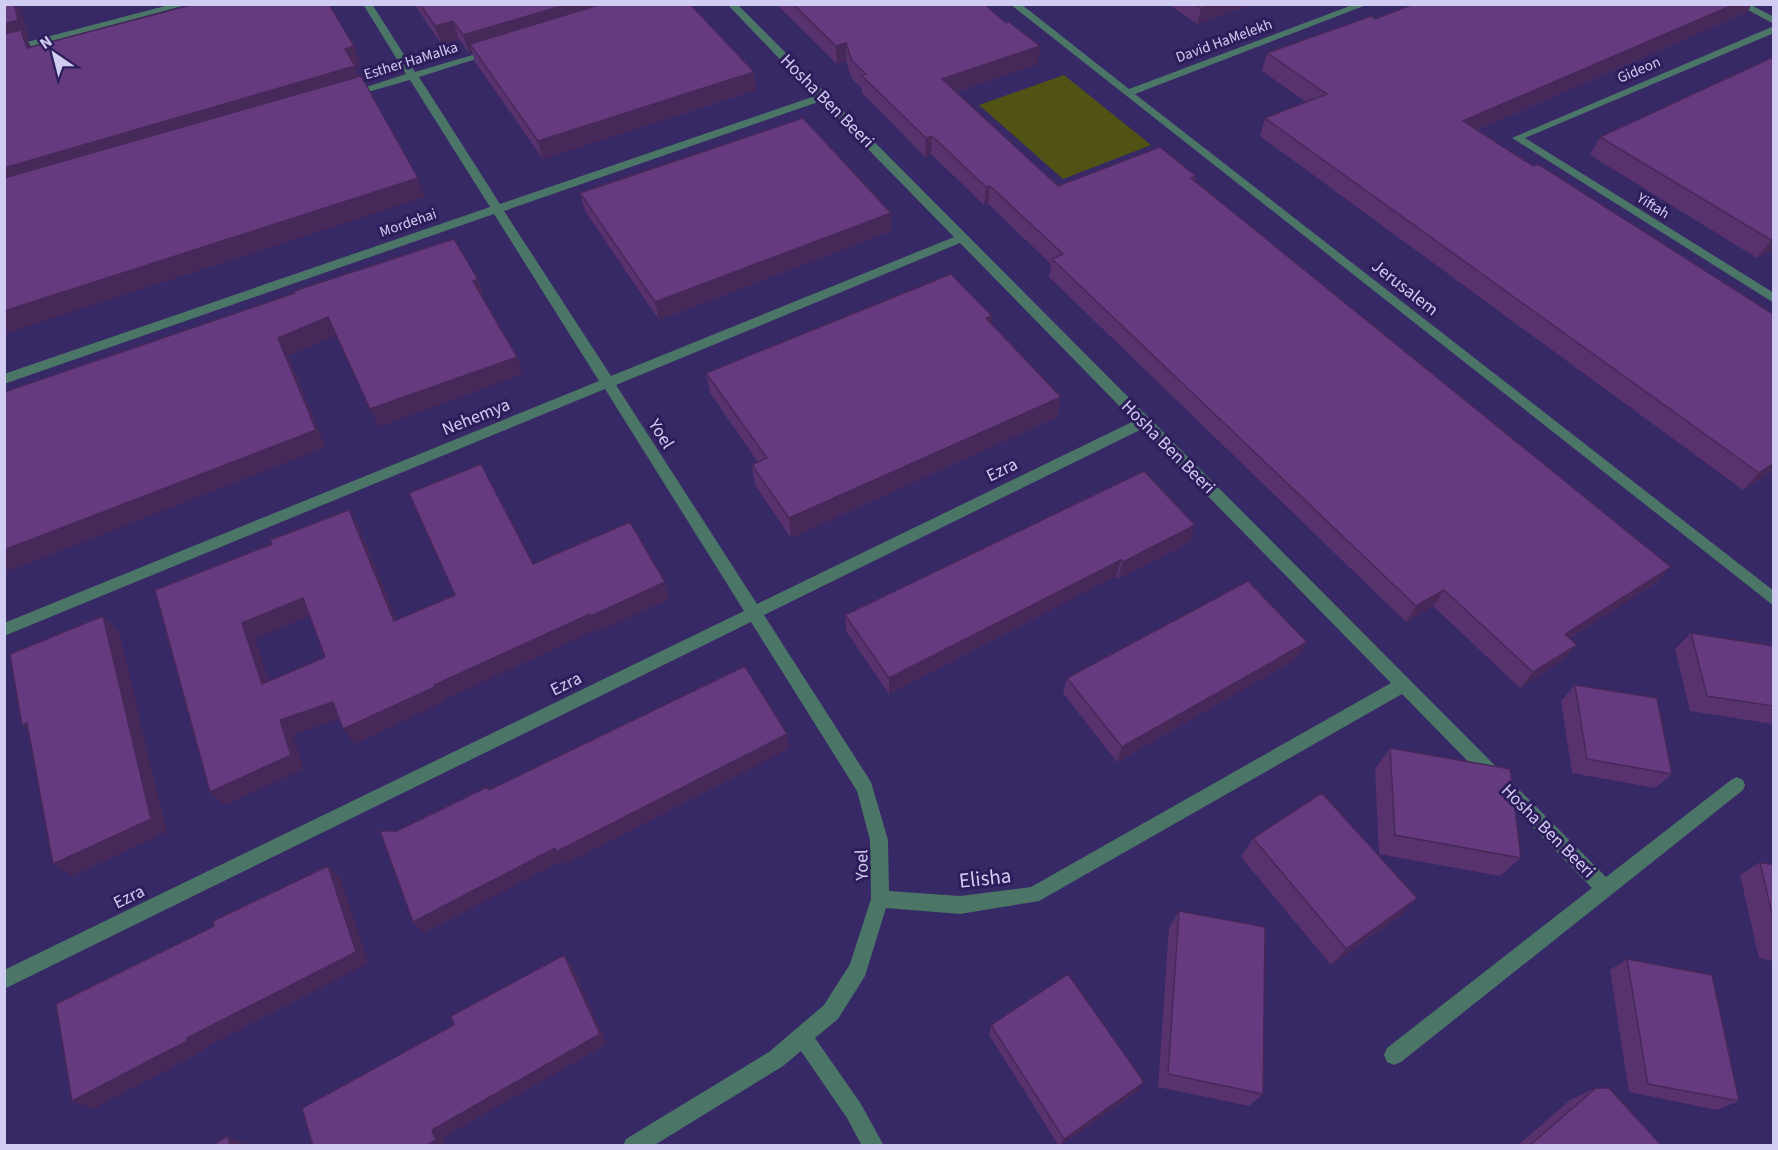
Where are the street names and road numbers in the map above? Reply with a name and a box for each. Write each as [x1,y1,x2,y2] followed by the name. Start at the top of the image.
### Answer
[1173,14,1275,68] street label: David HaMelekh
[361,37,461,85] street label: Esther HaMalka
[774,48,880,154] street label: Hosha Ben Beeri
[1614,52,1664,88] street label: Gideon
[1632,187,1673,224] street label: Yiftah
[377,203,439,243] street label: Mordehai
[1366,254,1444,322] street label: Jerusalem
[438,392,514,442] street label: Nehemya
[1115,394,1221,500] street label: Hosha Ben Beeri
[642,413,680,454] street label: Yoel
[982,452,1022,488] street label: Ezra
[546,666,586,702] street label: Ezra
[1495,778,1601,884] street label: Hosha Ben Beeri
[849,849,875,882] street label: Yoel
[957,860,1013,896] street label: Elisha
[109,879,149,915] street label: Ezra

